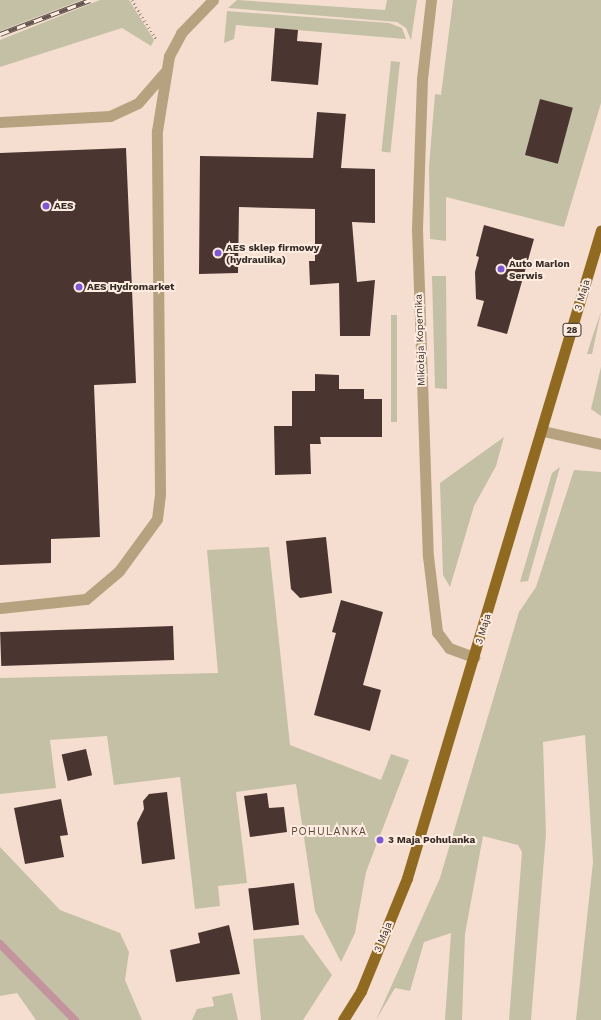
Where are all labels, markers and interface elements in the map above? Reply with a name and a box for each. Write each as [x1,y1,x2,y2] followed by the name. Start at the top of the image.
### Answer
[54,200,74,212] place label: AES
[41,201,51,211] marker: AES
[226,241,319,264] place label: AES sklep firmowy (hydraulika)
[213,248,223,258] marker: AES sklep firmowy (hydraulika)
[509,257,570,280] place label: Auto Marlon Serwis
[496,264,506,274] marker: Auto Marlon Serwis
[572,278,592,312] street label: 3 Maja
[87,281,174,293] place label: AES Hydromarket
[74,282,84,292] marker: AES Hydromarket
[412,294,428,386] street label: Mikołaja Kopernika
[562,323,582,337] road number: 28
[473,612,493,646] street label: 3 Maja
[291,825,367,839] district label: POHULANKA
[388,834,475,846] place label: 3 Maja Pohulanka
[375,835,385,845] marker: 3 Maja Pohulanka
[371,920,395,954] street label: 3 Maja

